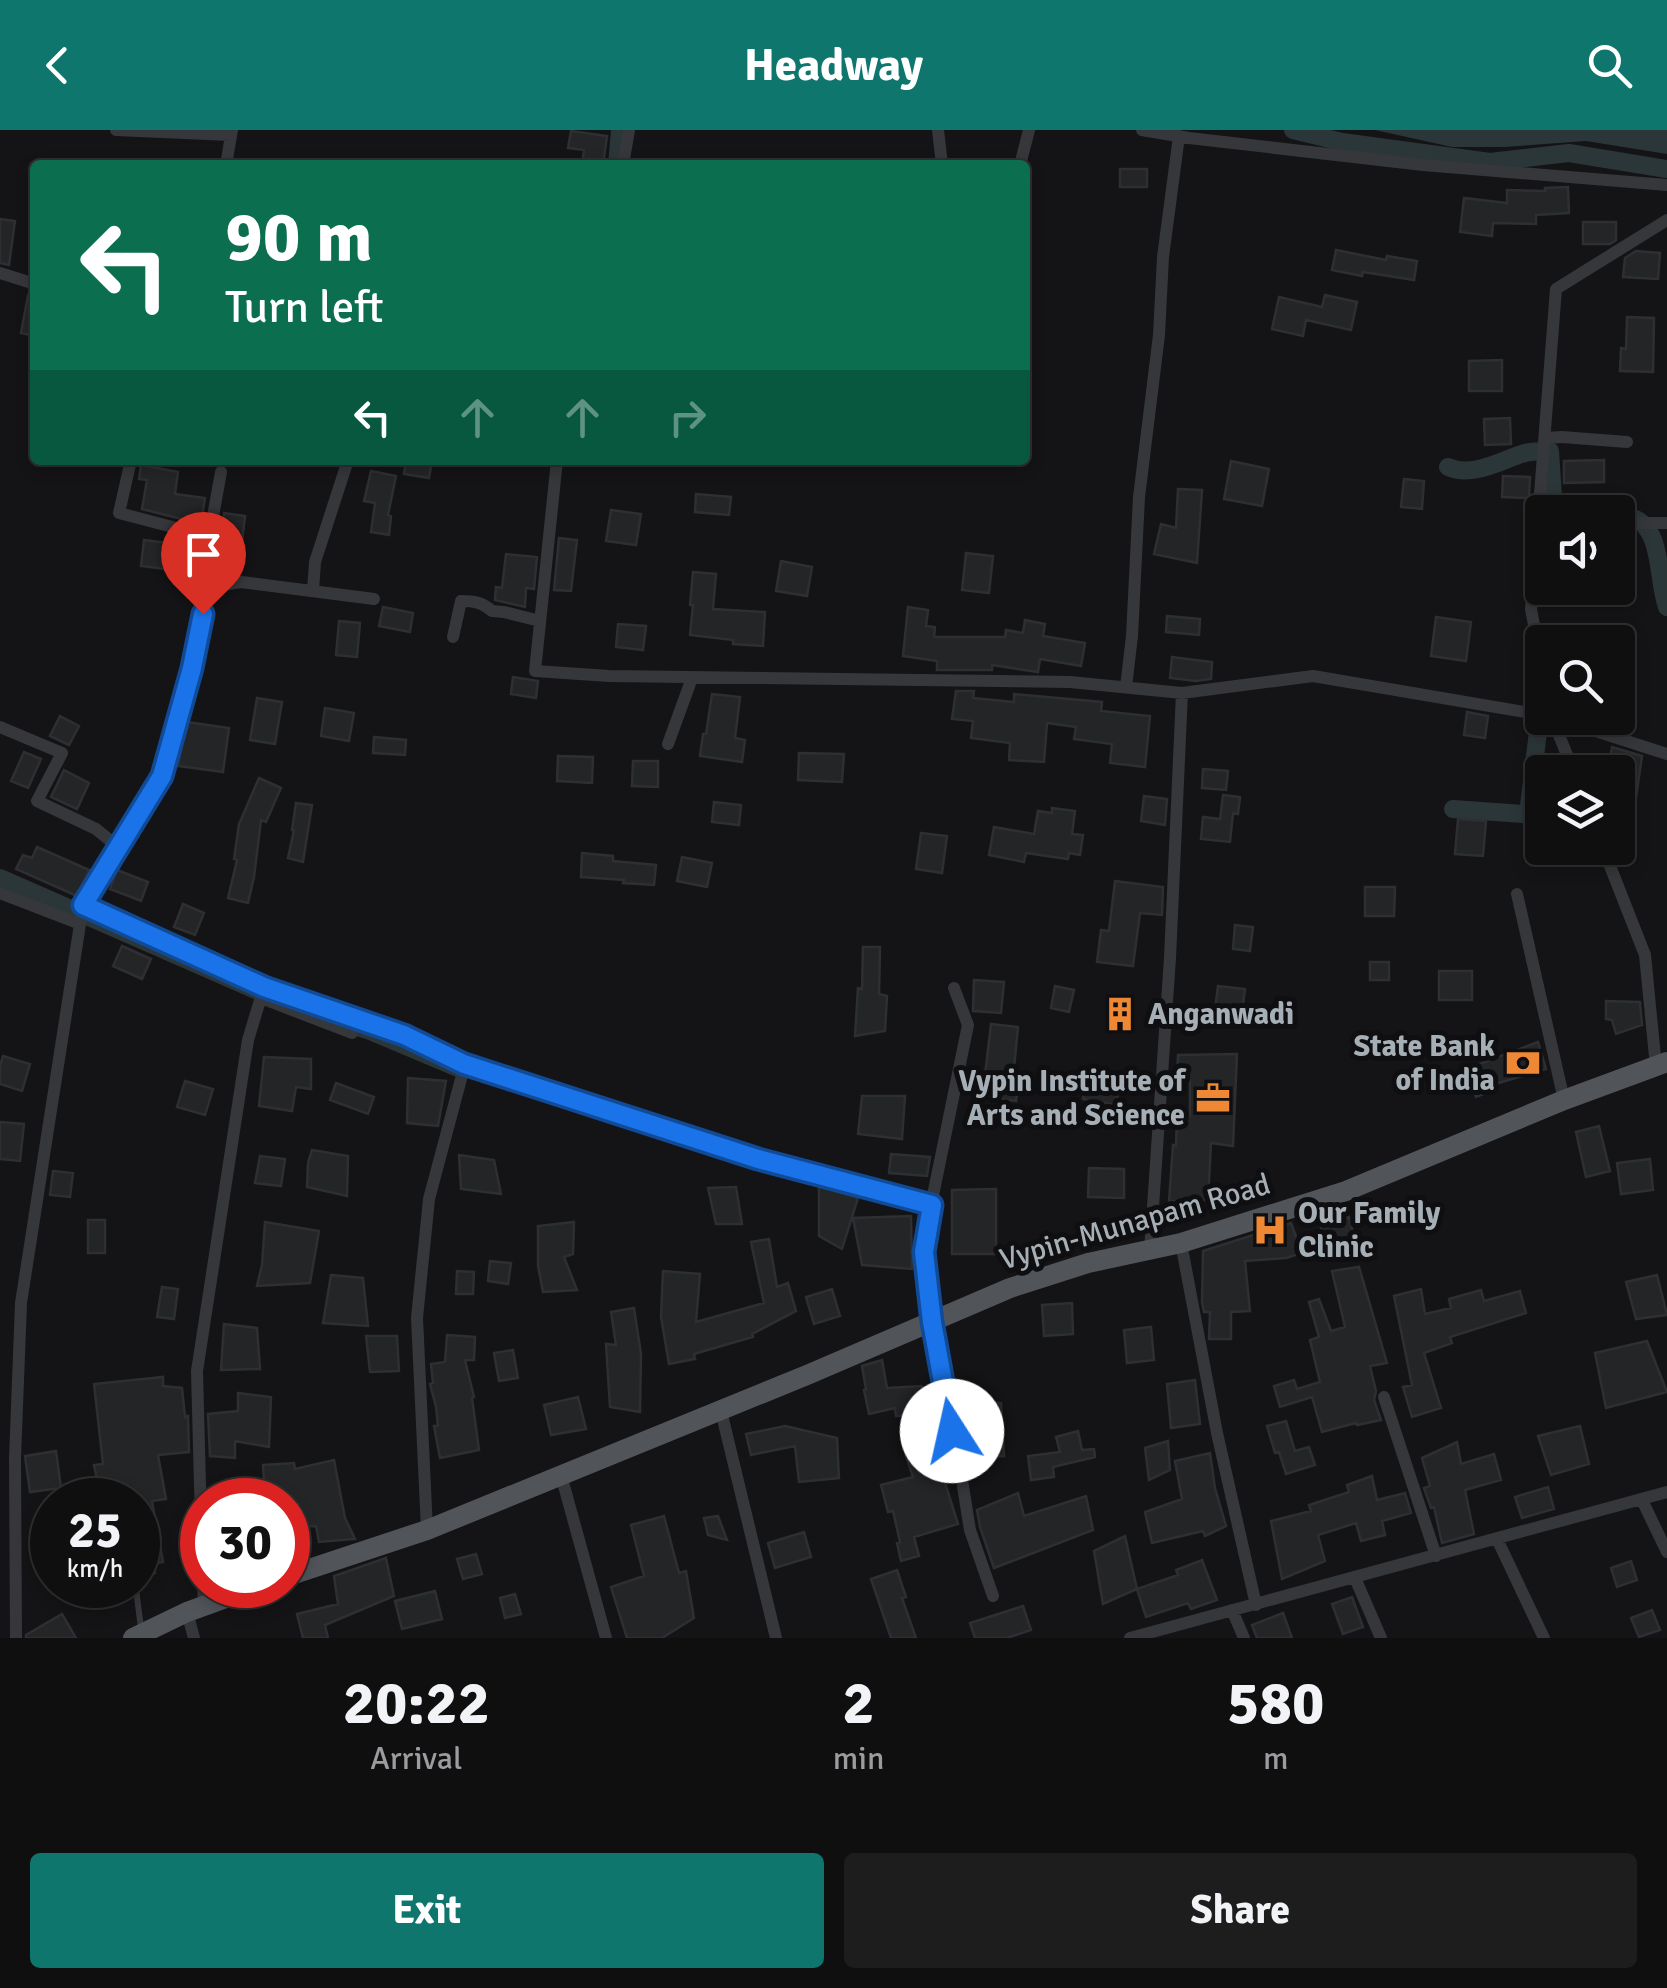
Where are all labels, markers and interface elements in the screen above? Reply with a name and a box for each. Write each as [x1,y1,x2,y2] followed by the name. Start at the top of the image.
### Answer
[30,38,85,93] icon: back
[744,38,923,93] text: Headway
[1582,38,1637,93] icon: search
[225,194,373,280] text: 90 m
[60,200,190,330] icon: left
[225,280,384,335] text: Turn left
[345,390,400,445] icon: left
[450,390,505,445] icon: ahead
[555,390,610,445] icon: ahead
[660,390,715,445] icon: right
[1525,495,1635,865] map controls
[1525,495,1635,605] button: sound
[161,512,246,615] pin
[176,527,231,582] icon: arrive
[1525,625,1635,735] button: search
[1525,755,1635,865] button: layers
[1101,995,1139,1033] building icon: Anganwadi
[1148,996,1294,1033] place label: Anganwadi
[1353,1028,1495,1099] place label: State Bank of India
[1504,1044,1542,1082] bank icon: State Bank of India
[958,1063,1187,1134] place label: Vypin Institute of Arts and Science
[1194,1079,1232,1117] office icon: Vypin Institute of Arts and Science
[996,1166,1274,1278] street label: Vypin-Munapam Road
[1298,1195,1440,1266] place label: Our Family Clinic
[1251,1211,1289,1249] hospital icon: Our Family Clinic
[900,1379,1004,1483] position arrow
[180,1478,310,1608] speed limit sign: 30
[68,1500,122,1562] text: 25
[67,1553,123,1584] text: km/h
[343,1667,490,1741] text: 20:22
[842,1667,875,1741] text: 2
[1227,1667,1324,1741] text: 580
[370,1739,462,1778] text: Arrival
[833,1739,884,1778] text: min
[1263,1739,1288,1778] text: m
[30,1853,824,1968] button: Exit
[844,1853,1637,1968] button: Share

